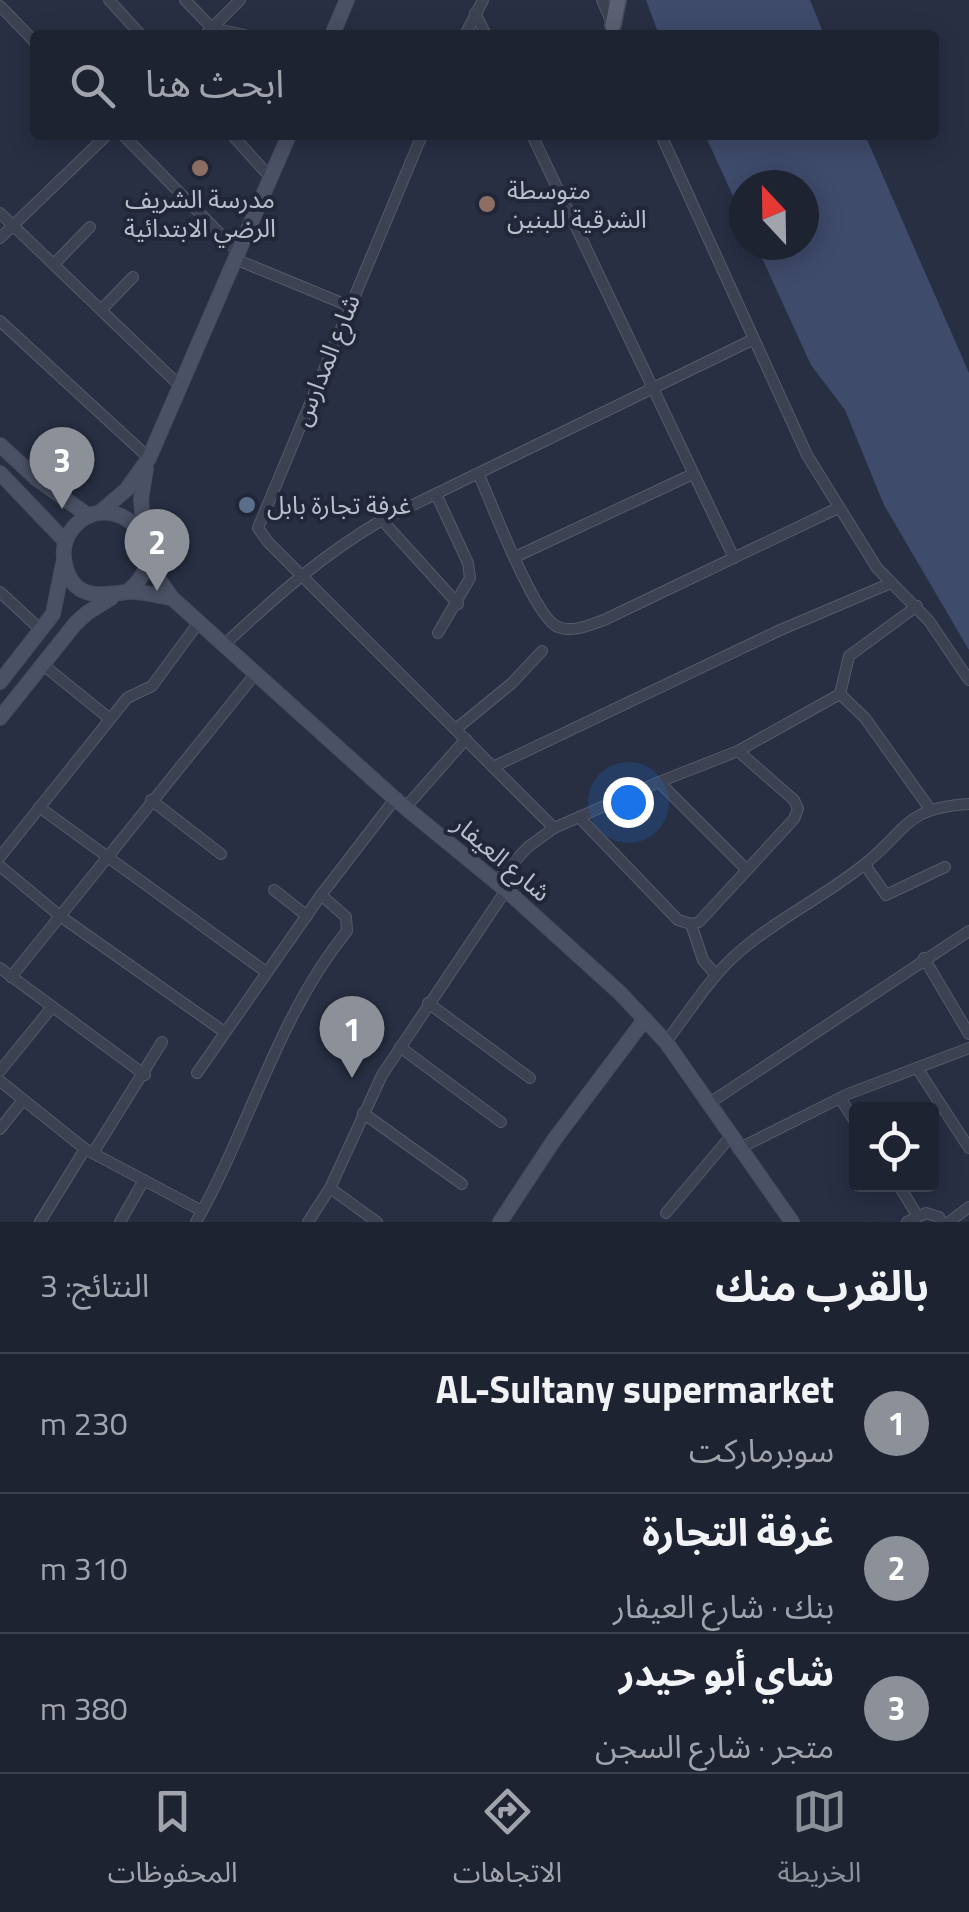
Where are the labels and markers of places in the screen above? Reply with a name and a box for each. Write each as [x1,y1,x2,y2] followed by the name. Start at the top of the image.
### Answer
[189,157,211,179] marker: مدرسة الشريف الرضي الابتدائية
[507,171,647,238] place label: متوسطة الشرقية للبنين
[124,180,276,248] place label: مدرسة الشريف الرضي الابتدائية
[476,193,498,215] marker: متوسطة الشرقية للبنين
[30,426,94,509] pin: 3
[267,486,411,524] place label: غرفة تجارة بابل
[236,494,258,516] marker: غرفة تجارة بابل
[124,508,190,591] pin: 2
[320,996,384,1078] pin: 1

